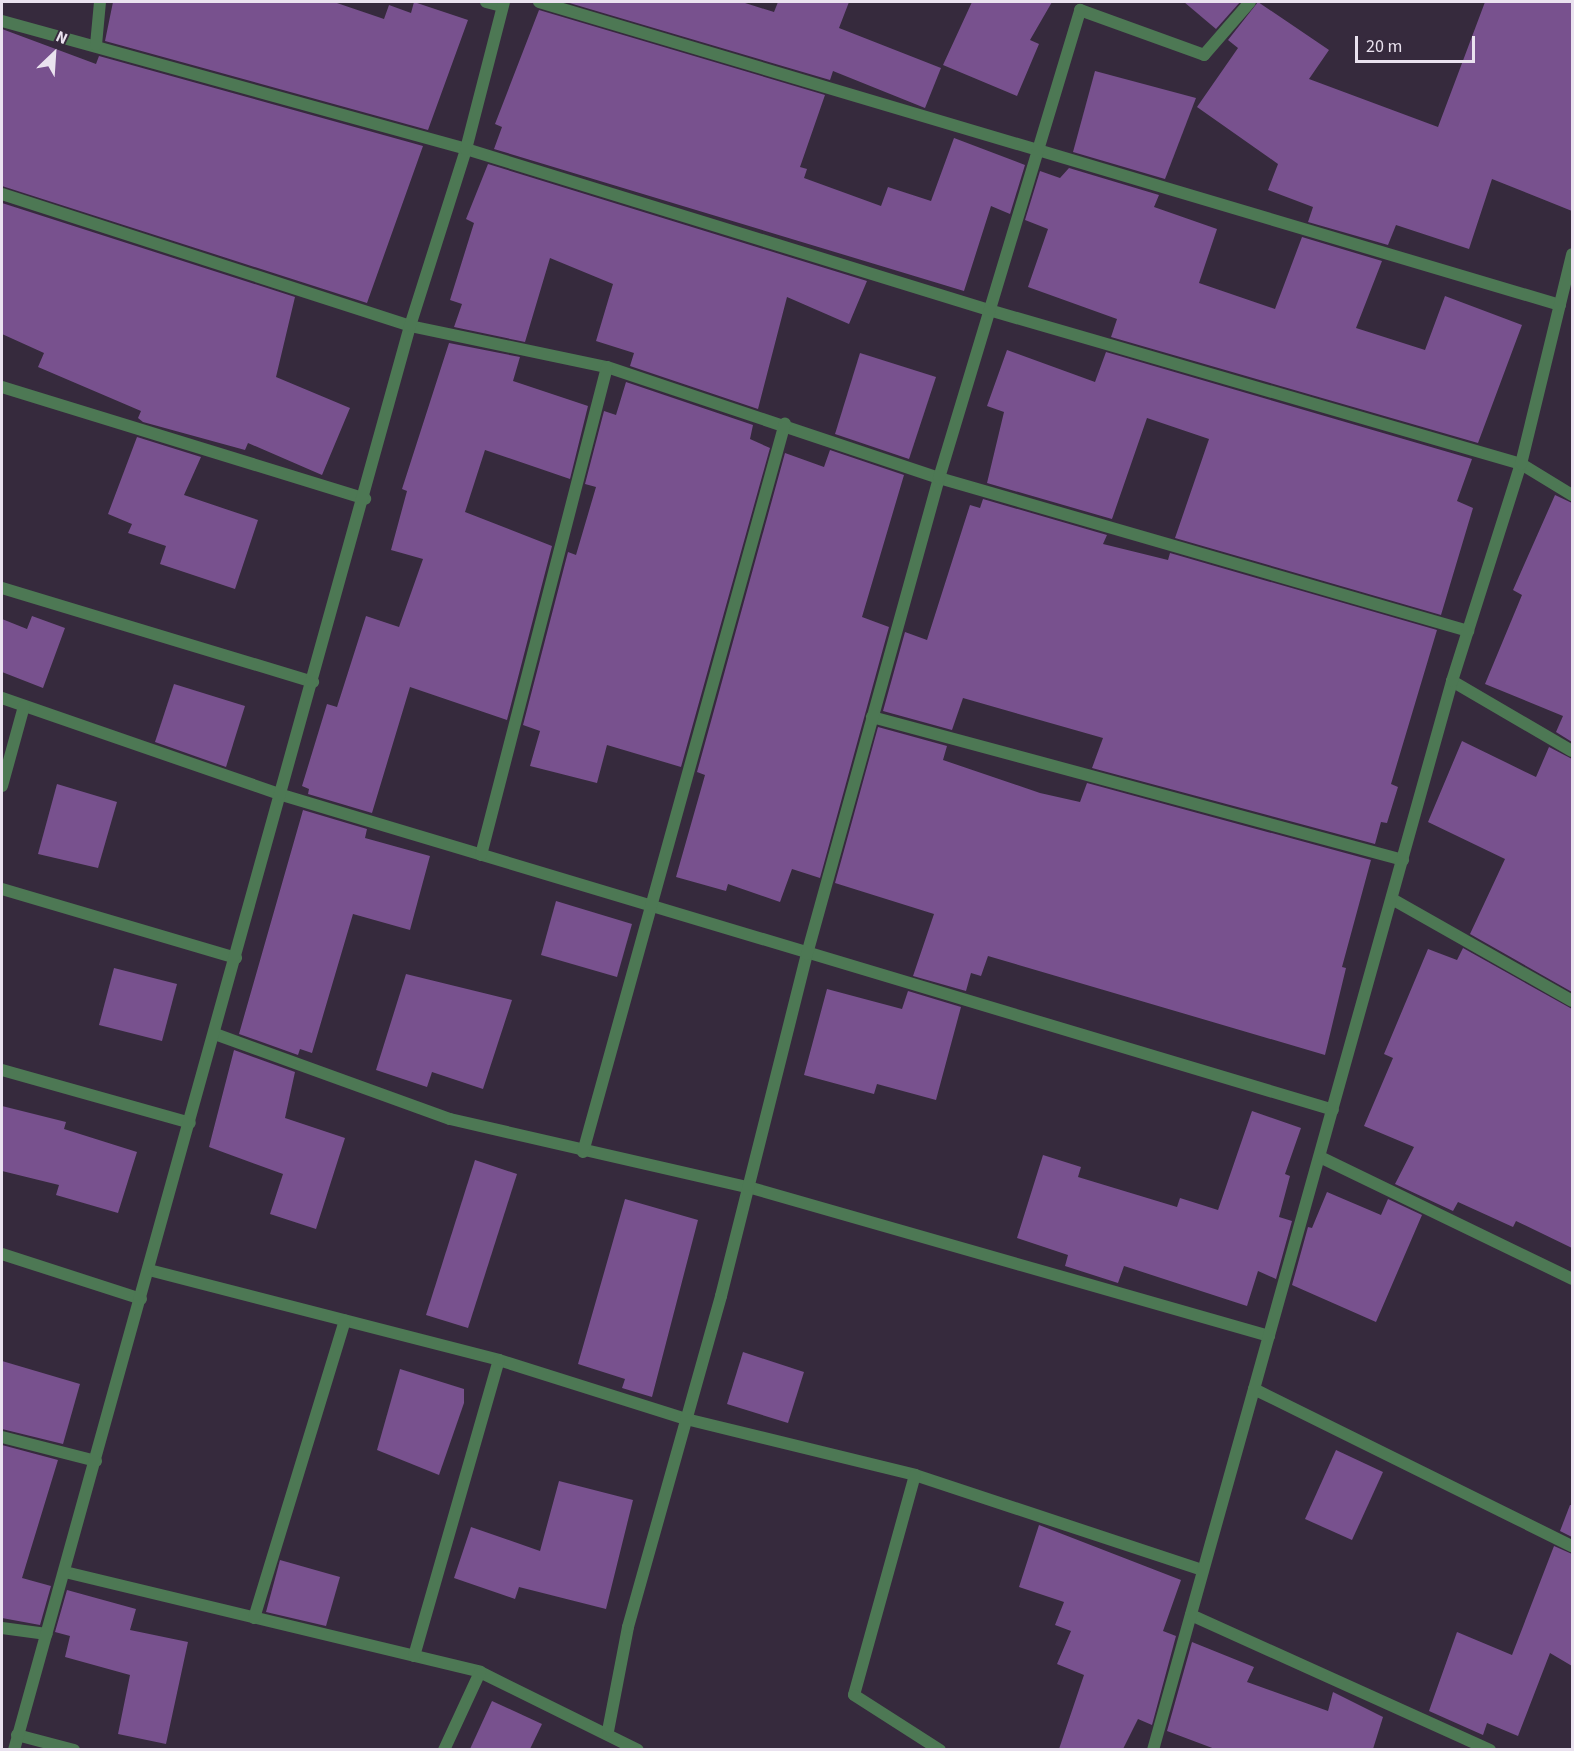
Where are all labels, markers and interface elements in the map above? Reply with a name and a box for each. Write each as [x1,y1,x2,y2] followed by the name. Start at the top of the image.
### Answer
[24,24,84,84] north arrow
[1358,24,1478,62] scale bar
[52,25,71,50] text: N
[1366,34,1402,59] text: 20 m

